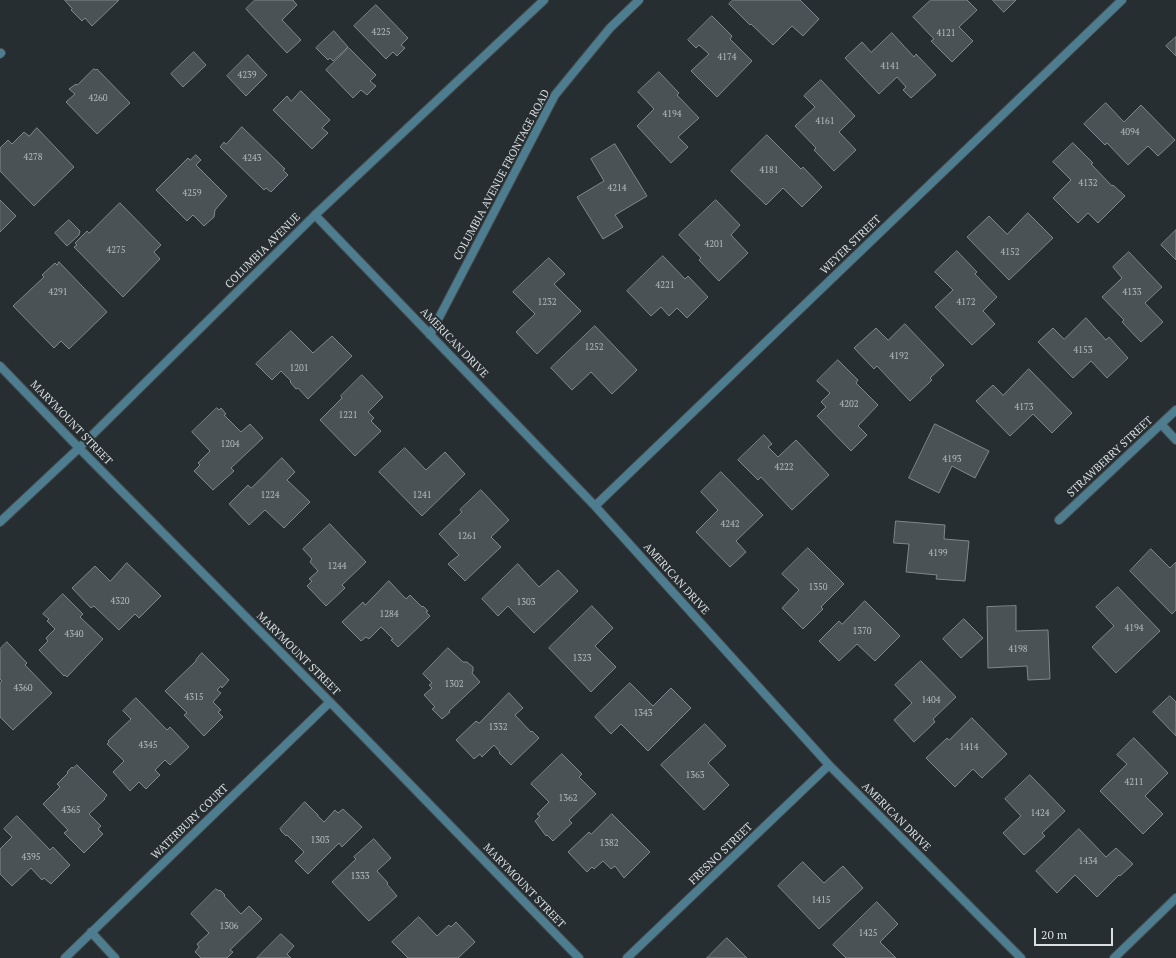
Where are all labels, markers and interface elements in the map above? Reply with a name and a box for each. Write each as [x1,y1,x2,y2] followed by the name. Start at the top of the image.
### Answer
[371,27,391,37] house number: 4225
[936,28,956,38] house number: 4121
[717,52,737,62] house number: 4174
[880,61,900,71] house number: 4141
[237,70,257,80] house number: 4239
[451,87,553,263] street label: COLUMBIA AVENUE FRONTAGE ROAD
[88,93,108,103] house number: 4260
[662,109,682,119] house number: 4194
[815,116,835,126] house number: 4161
[1120,127,1140,137] house number: 4094
[23,152,43,162] house number: 4278
[242,153,262,163] house number: 4243
[759,165,779,175] house number: 4181
[1078,178,1098,188] house number: 4132
[607,183,627,193] house number: 4214
[182,188,202,198] house number: 4259
[223,211,303,291] street label: COLUMBIA AVENUE
[818,213,884,277] street label: WEYER STREET
[704,239,724,249] house number: 4201
[106,245,126,255] house number: 4275
[1000,247,1020,257] house number: 4152
[655,280,675,290] house number: 4221
[48,287,68,297] house number: 4291
[1122,287,1142,297] house number: 4133
[537,297,557,307] house number: 1232
[956,297,976,307] house number: 4172
[417,305,491,381] street label: AMERICAN DRIVE
[584,342,604,352] house number: 1252
[1073,345,1093,355] house number: 4153
[889,351,909,361] house number: 4192
[289,363,309,373] house number: 1201
[27,378,115,468] street label: MARYMOUNT STREET
[839,399,859,409] house number: 4202
[1014,402,1034,412] house number: 4173
[338,410,358,420] house number: 1221
[1065,414,1155,500] street label: STRAWBERRY STREET
[220,439,240,449] house number: 1204
[942,454,962,464] house number: 4193
[774,462,794,472] house number: 4222
[260,490,280,500] house number: 1224
[412,490,432,500] house number: 1241
[720,519,740,529] house number: 4242
[457,531,477,541] house number: 1261
[640,540,712,618] street label: AMERICAN DRIVE
[928,548,948,558] house number: 4199
[327,561,347,571] house number: 1244
[808,582,828,592] house number: 1350
[110,596,130,606] house number: 4320
[516,597,536,607] house number: 1303
[379,609,399,619] house number: 1284
[254,610,342,698] street label: MARYMOUNT STREET
[1124,623,1144,633] house number: 4194
[852,626,872,636] house number: 1370
[64,629,84,639] house number: 4340
[1008,644,1028,654] house number: 4198
[572,653,592,663] house number: 1323
[444,679,464,689] house number: 1302
[13,683,33,693] house number: 4360
[184,692,204,702] house number: 4315
[921,695,941,705] house number: 1404
[633,708,653,718] house number: 1343
[488,722,508,732] house number: 1332
[138,740,158,750] house number: 4345
[959,742,979,752] house number: 1414
[685,770,705,780] house number: 1363
[1124,777,1144,787] house number: 4211
[859,780,933,854] street label: AMERICAN DRIVE
[149,782,231,862] street label: WATERBURY COURT
[558,793,578,803] house number: 1362
[61,805,81,815] house number: 4365
[1030,808,1050,818] house number: 1424
[686,820,756,888] street label: FRESNO STREET
[310,835,330,845] house number: 1303
[599,838,619,848] house number: 1382
[480,841,568,931] street label: MARYMOUNT STREET
[21,852,41,862] house number: 4395
[1078,856,1098,866] house number: 1434
[350,871,370,881] house number: 1333
[811,895,831,905] house number: 1415
[1036,920,1115,946] scale bar
[219,921,239,931] house number: 1306
[1041,927,1067,942] text: 20 m
[858,928,878,938] house number: 1425

